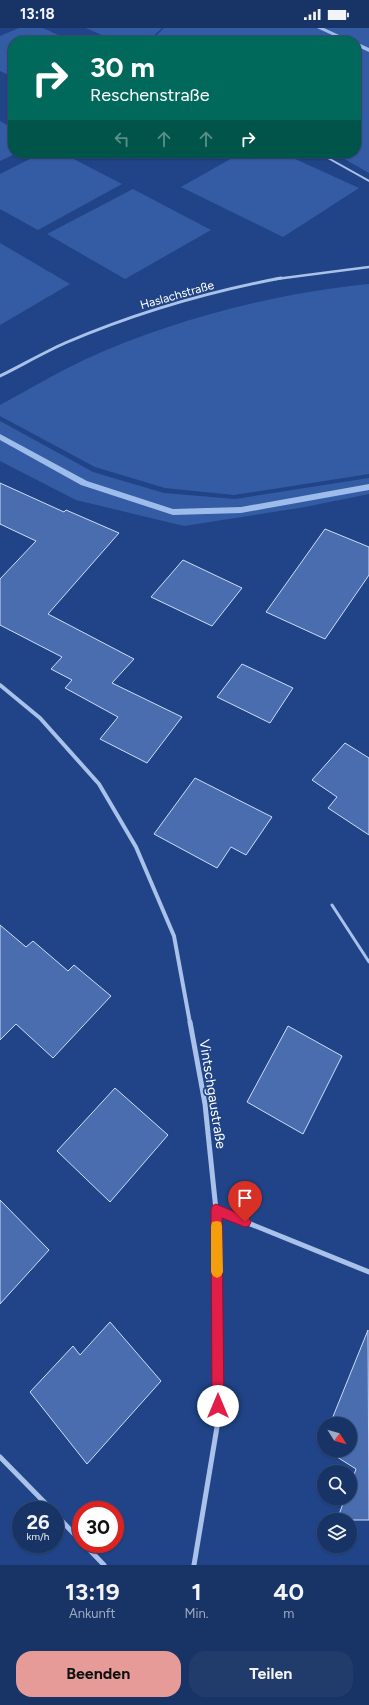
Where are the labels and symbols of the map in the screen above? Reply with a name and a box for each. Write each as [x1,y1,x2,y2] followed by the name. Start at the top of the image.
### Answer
[138,278,216,312] street label: Haslachstraße
[195,1038,230,1150] street label: Vintschgaustraße
[228,1181,262,1222] pin
[197,1385,239,1427] position arrow
[317,1417,357,1457] north arrow
[72,1501,124,1553] speed limit sign: 30

